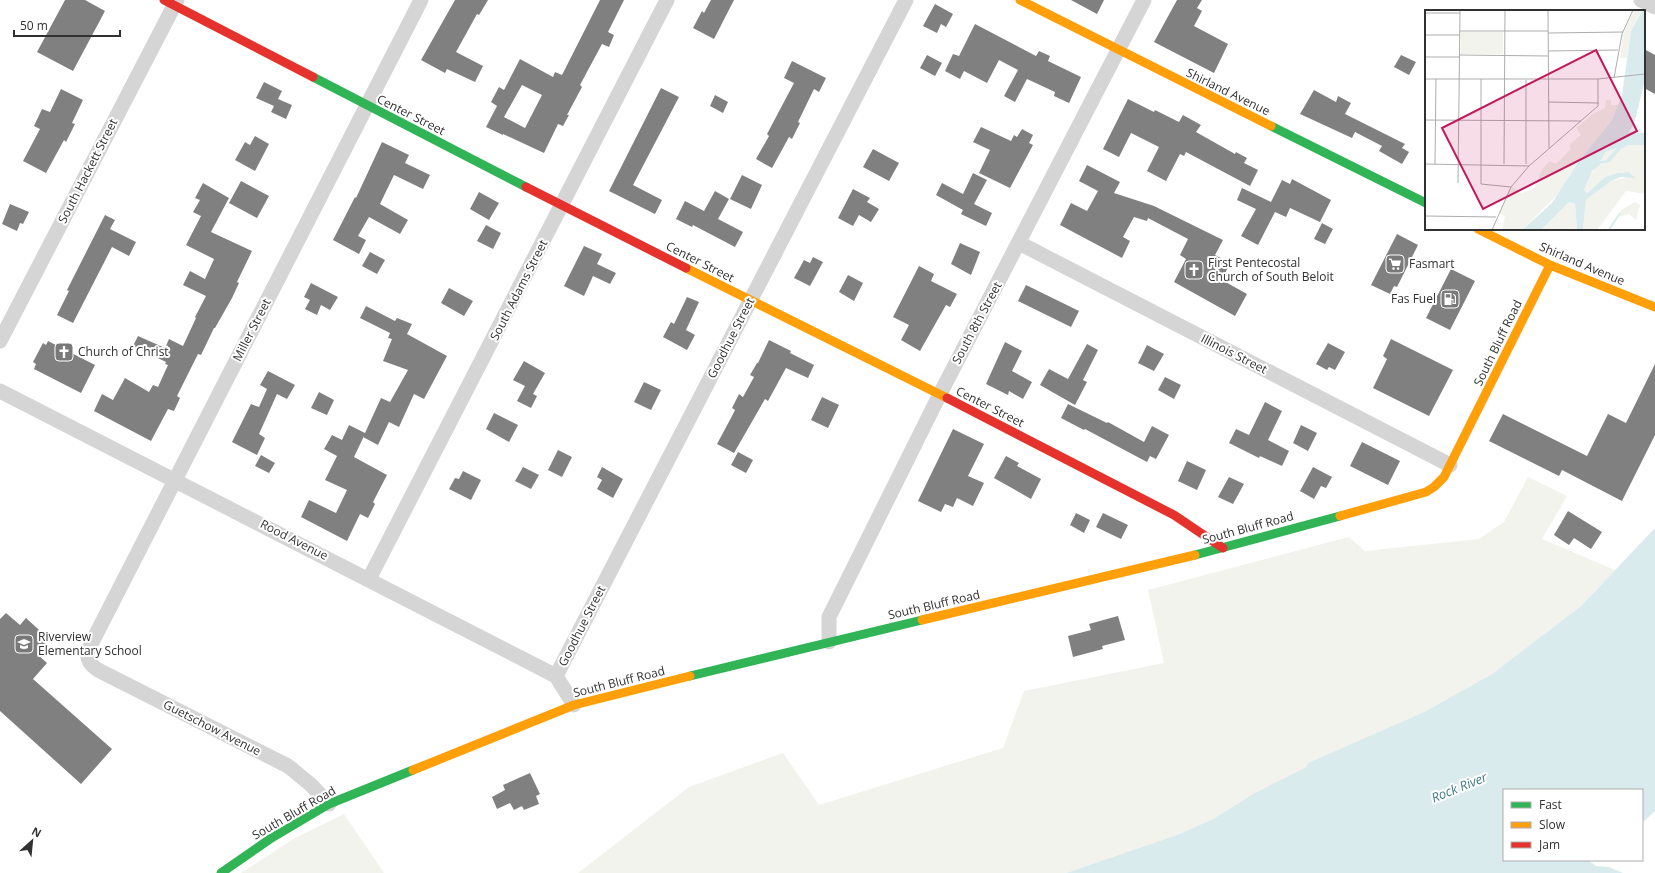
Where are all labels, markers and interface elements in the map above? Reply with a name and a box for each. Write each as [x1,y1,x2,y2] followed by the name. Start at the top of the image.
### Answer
[1425,10,1645,230] inset map
[14,12,120,38] scale bar
[20,17,48,34] text: 50 m
[1184,64,1273,119] street label: Shirland Avenue
[374,90,448,139] street label: Center Street
[54,116,121,226] street label: South Hackett Street
[486,236,551,343] street label: South Adams Street
[663,237,737,286] street label: Center Street
[1537,238,1628,289] street label: Shirland Avenue
[1384,253,1406,275] supermarket icon: Fasmart
[1208,254,1334,285] place label: First Pentecostal Church of South Beloit
[1409,255,1455,272] place label: Fasmart
[1183,259,1205,281] church icon: First Pentecostal Church of South Beloit
[948,279,1005,367] street label: South 8th Street
[1439,288,1461,310] fuel station icon: Fas Fuel
[1391,290,1436,307] place label: Fas Fuel
[703,294,758,381] street label: Goodhue Street
[229,296,275,364] street label: Miller Street
[1469,297,1526,389] street label: South Bluff Road
[1198,330,1270,378] street label: Illinois Street
[53,341,75,363] church icon: Church of Christ
[78,343,169,360] place label: Church of Christ
[953,382,1027,431] street label: Center Street
[1200,507,1295,548] street label: South Bluff Road
[257,515,331,564] street label: Rood Avenue
[554,582,609,669] street label: Goodhue Street
[886,586,982,623] street label: South Bluff Road
[38,628,142,659] place label: Riverview Elementary School
[13,633,35,655] school or university icon: Riverview Elementary School
[571,662,666,701] street label: South Bluff Road
[161,696,264,760] street label: Guetschow Avenue
[1428,767,1490,806] water label: Rock River
[249,782,339,843] street label: South Bluff Road
[1503,789,1643,861] legend
[1539,796,1562,813] text: Fast
[1539,816,1566,833] text: Slow
[12,821,52,861] north arrow
[29,823,44,840] text: N
[1538,836,1560,853] text: Jam

